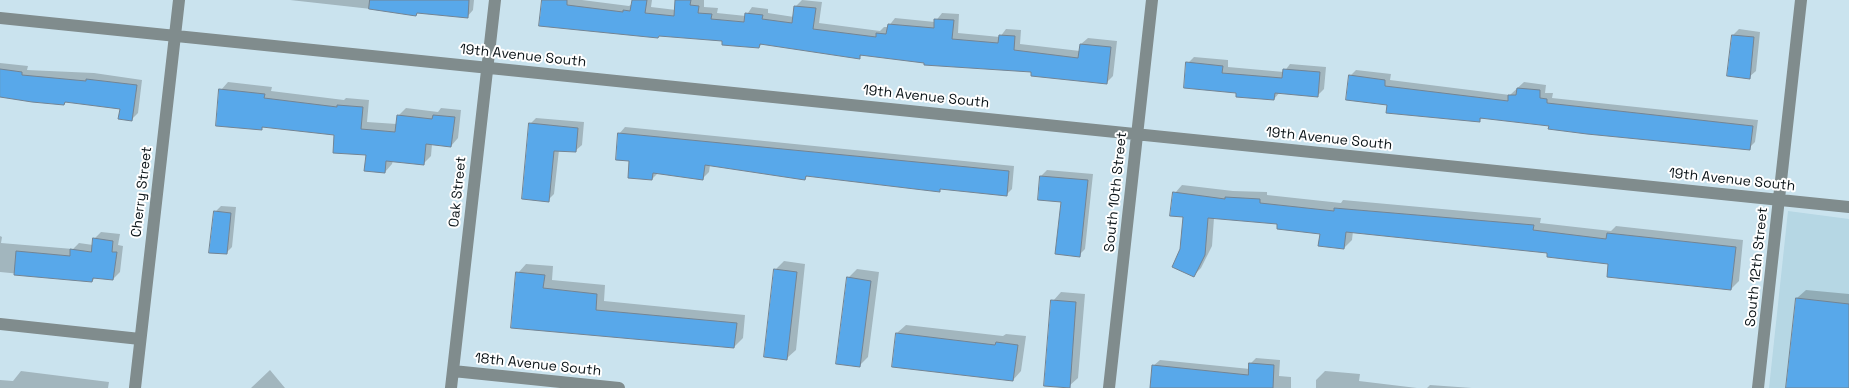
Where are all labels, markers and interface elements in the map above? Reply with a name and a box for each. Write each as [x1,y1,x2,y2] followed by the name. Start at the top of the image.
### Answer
[459,41,587,71] street label: 19th Avenue South
[862,82,990,112] street label: 19th Avenue South
[1265,124,1393,154] street label: 19th Avenue South
[1101,131,1131,253] street label: South 10th Street
[128,146,156,238] street label: Cherry Street
[446,156,470,228] street label: Oak Street
[1668,165,1796,195] street label: 19th Avenue South
[1742,206,1772,328] street label: South 12th Street
[474,350,602,380] street label: 18th Avenue South

